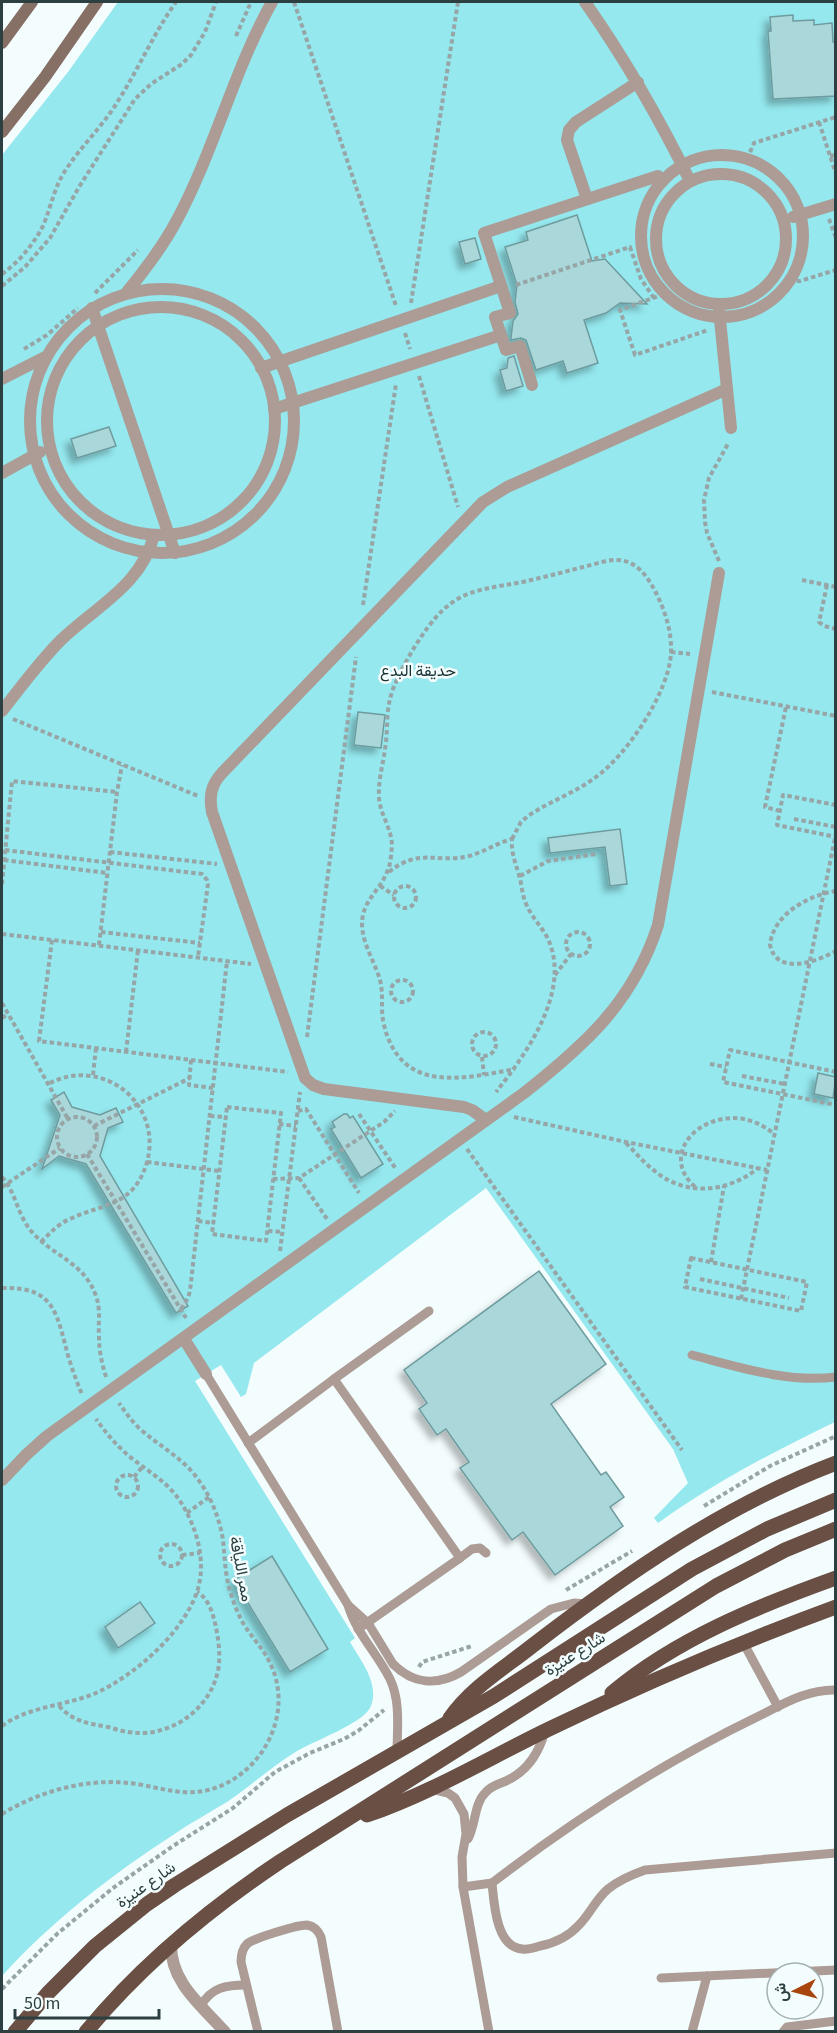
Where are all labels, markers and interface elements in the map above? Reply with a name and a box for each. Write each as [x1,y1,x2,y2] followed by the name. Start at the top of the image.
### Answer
[380,660,456,682] park label: حديقة البدع
[224,1534,258,1604] street label: ممر اللياقة
[540,1627,610,1681] street label: شارع عنيزة
[112,1857,180,1913] street label: شارع عنيزة
[765,1961,825,2021] north arrow
[15,1982,159,2020] scale bar
[769,1982,793,2003] text: ش
[24,1991,60,2016] text: 50 m

